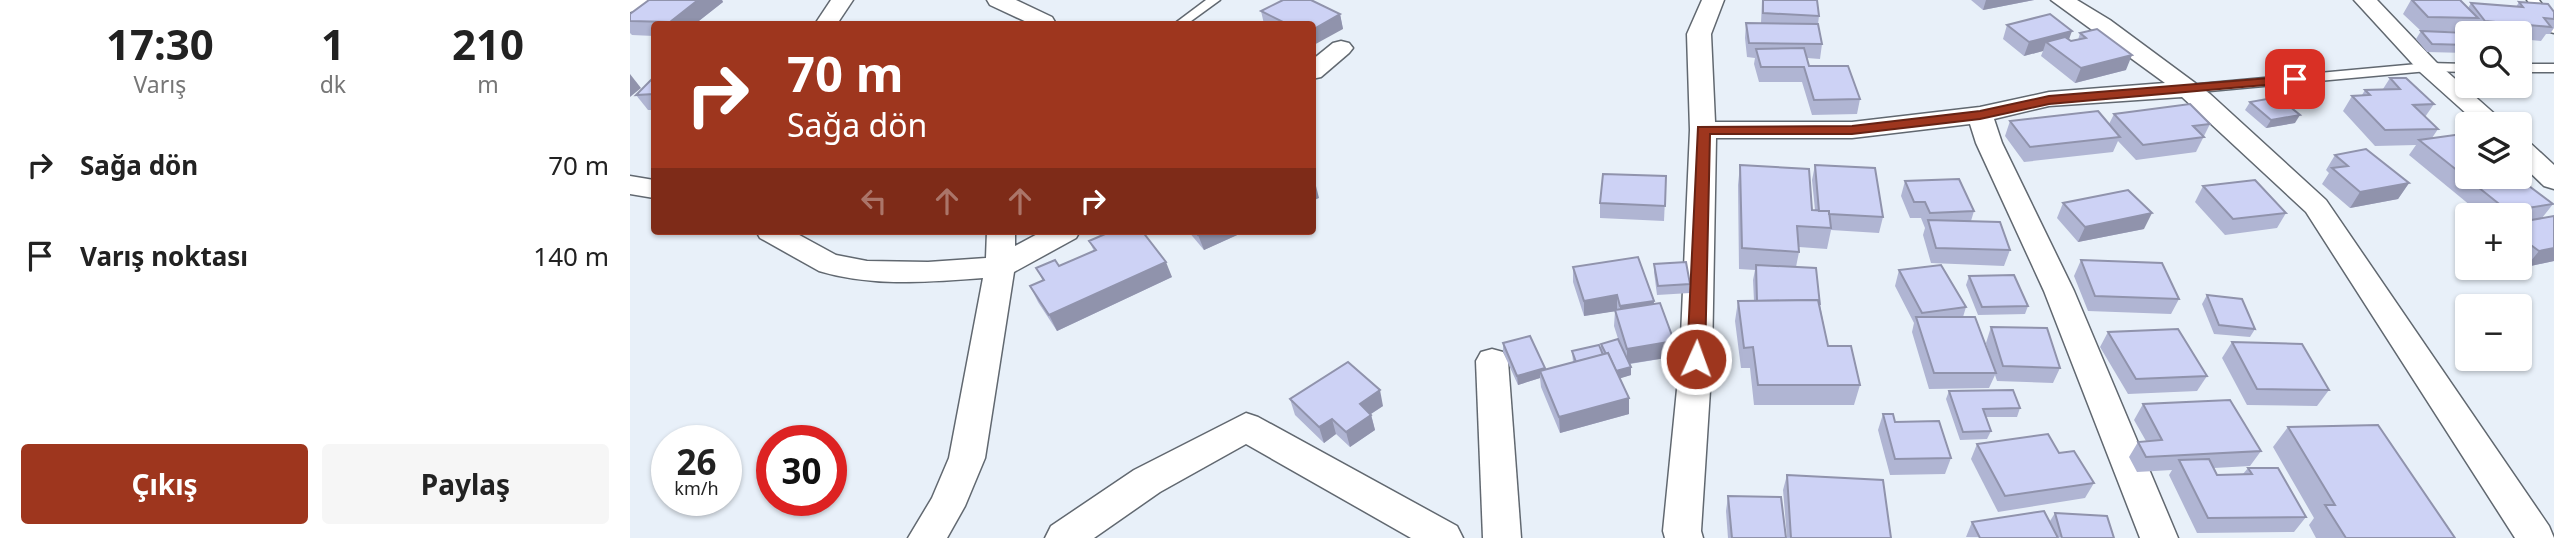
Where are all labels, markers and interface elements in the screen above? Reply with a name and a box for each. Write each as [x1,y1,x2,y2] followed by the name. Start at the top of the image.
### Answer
[106,15,214,72] text: 17:30
[321,15,345,72] text: 1
[452,15,524,72] text: 210
[2455,21,2532,371] map controls
[2455,21,2532,98] button: search
[787,40,904,106] text: 70 m
[672,49,763,140] icon: right
[2265,49,2325,109] pin
[2276,60,2314,98] icon: arrive
[133,68,186,100] text: Varış
[320,68,346,100] text: dk
[477,68,499,100] text: m
[787,103,927,146] text: Sağa dön
[2455,112,2532,189] button: layers
[21,146,59,184] icon: right
[80,147,198,183] text: Sağa dön
[548,147,609,183] text: 70 m
[855,182,893,220] icon: left
[928,182,966,220] icon: ahead
[1001,182,1039,220] icon: ahead
[1074,182,1112,220] icon: right
[2455,203,2532,280] button: +
[21,237,59,275] icon: arrive
[80,238,248,274] text: Varış noktası
[533,238,609,274] text: 140 m
[2455,294,2532,371] button: −
[1659,322,1733,396] position arrow
[756,425,847,516] speed limit sign: 30
[676,438,717,485] text: 26
[21,444,308,524] button: Çıkış
[322,444,609,524] button: Paylaş
[674,476,719,500] text: km/h

